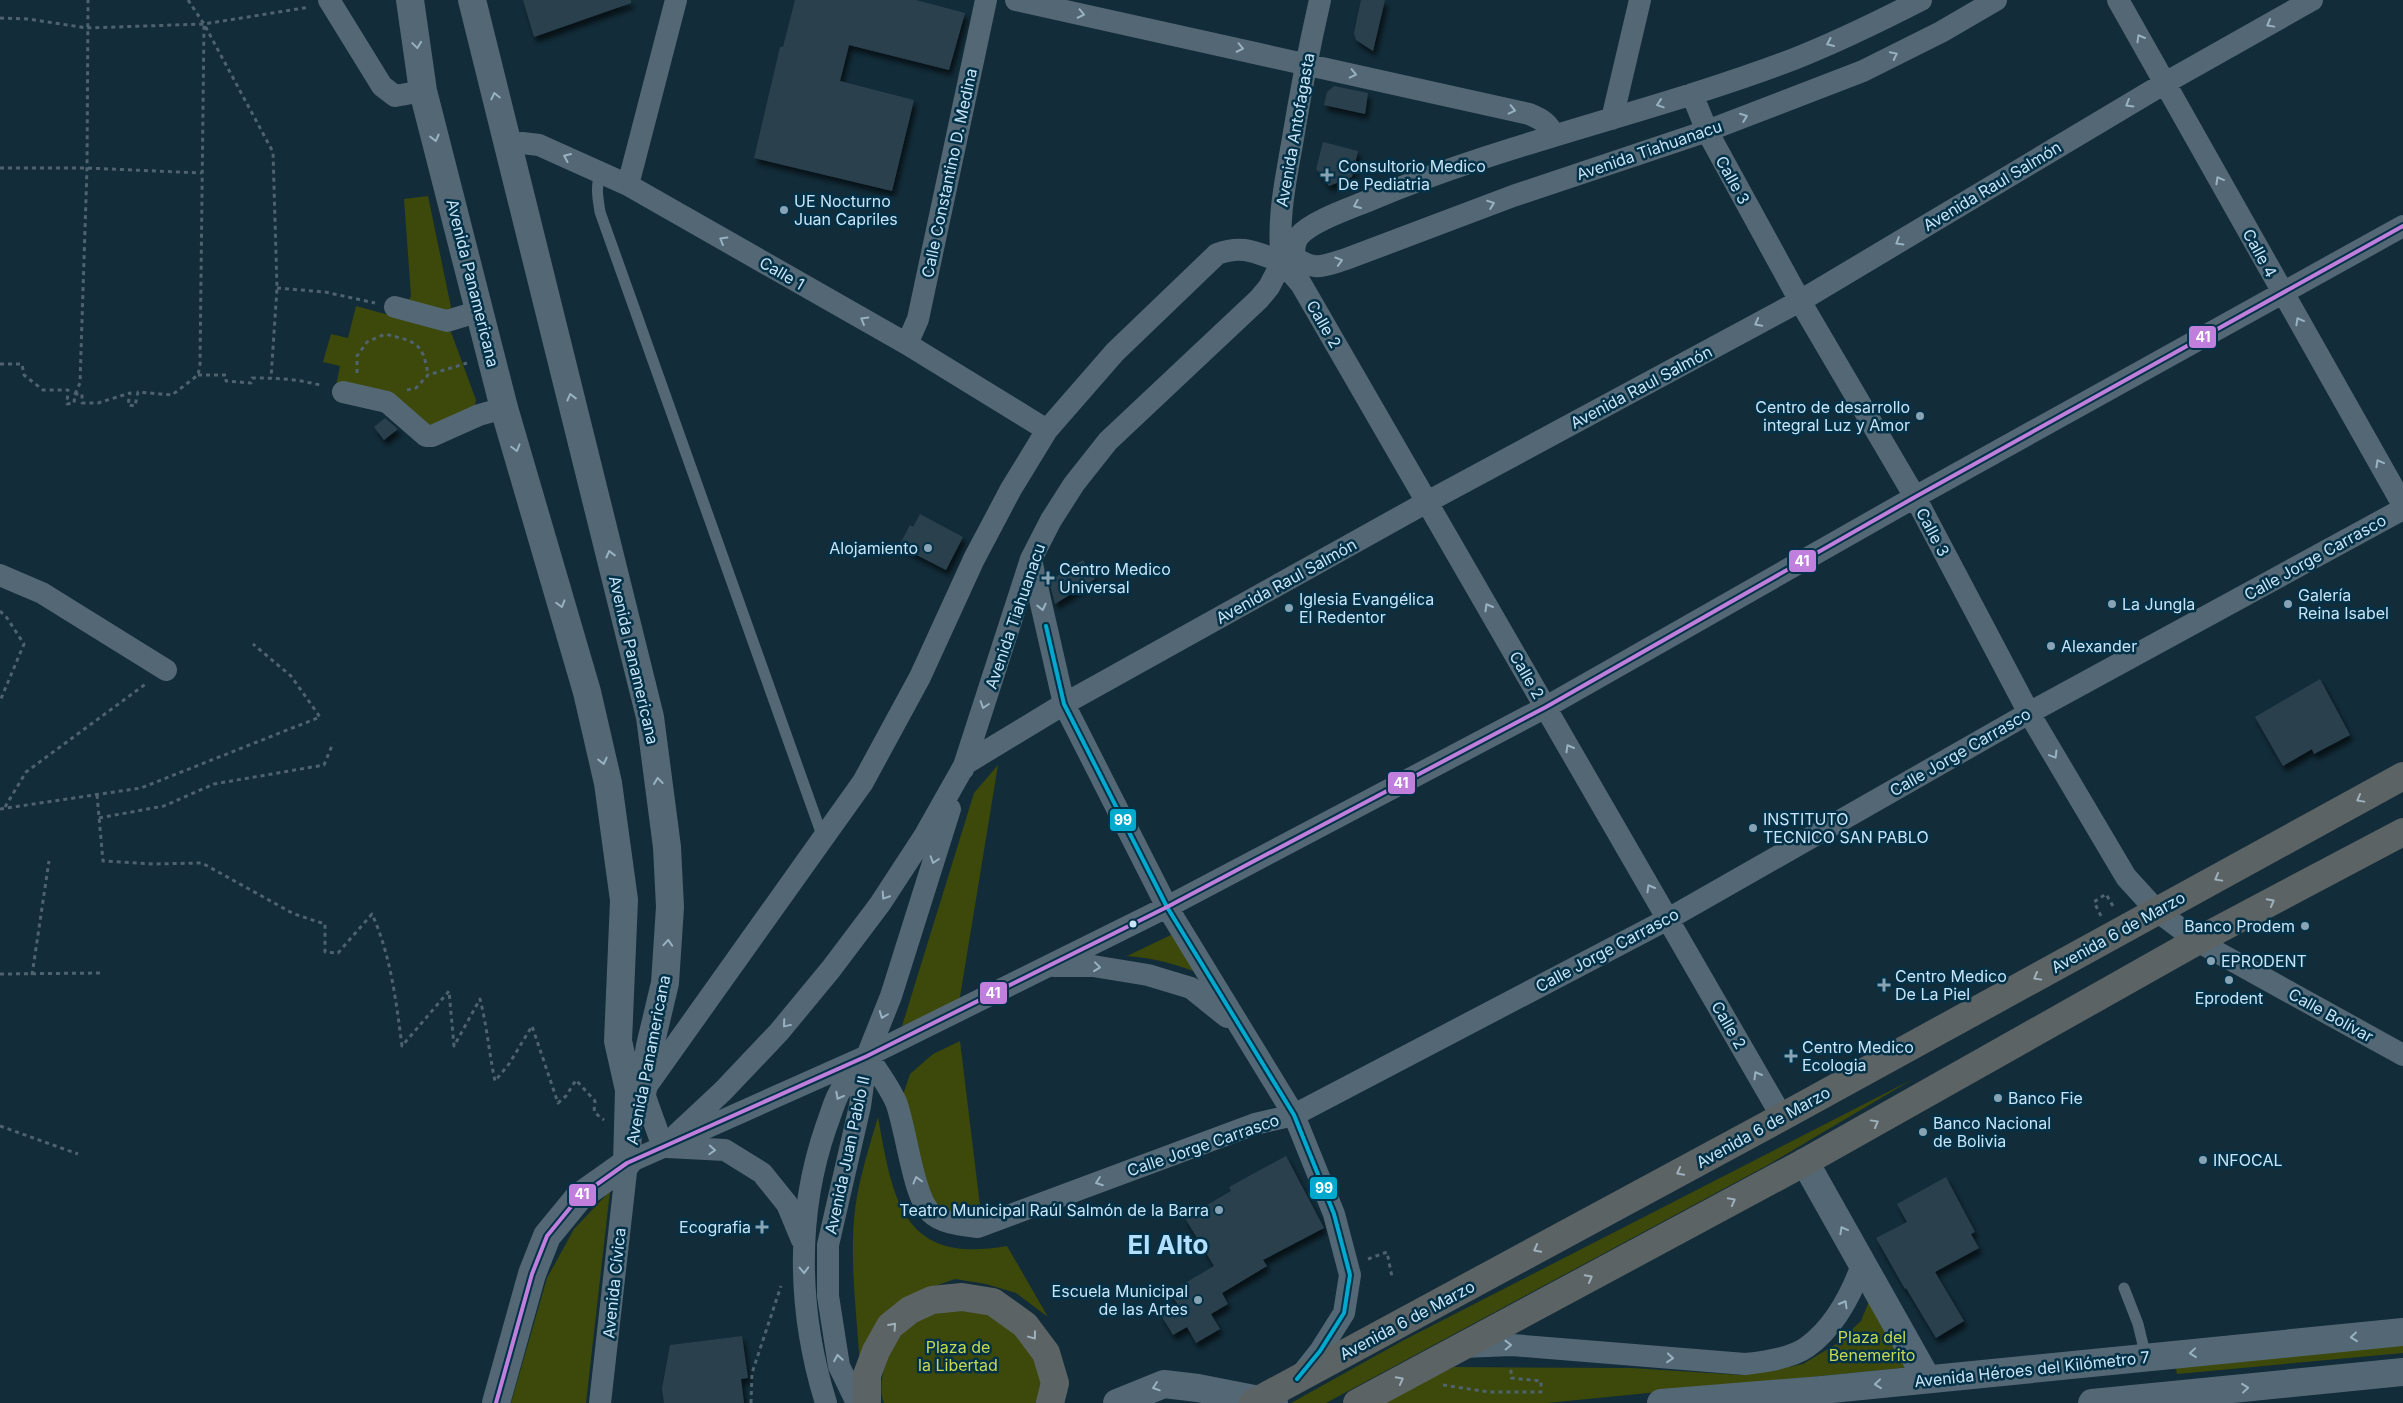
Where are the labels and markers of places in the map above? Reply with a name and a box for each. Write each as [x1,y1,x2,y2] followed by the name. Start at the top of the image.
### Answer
[1338,156,1486,194] place label: Consultorio Medico De Pediatria
[1320,168,1334,182] marker: Consultorio Medico De Pediatria
[794,191,898,229] place label: UE Nocturno Juan Capriles
[778,204,790,216] marker: UE Nocturno Juan Capriles
[1755,397,1910,435] place label: Centro de desarrollo integral Luz y Amor
[1914,410,1926,422] marker: Centro de desarrollo integral Luz y Amor
[829,538,918,558] place label: Alojamiento
[922,542,934,554] marker: Alojamiento
[1059,559,1171,597] place label: Centro Medico Universal
[1041,571,1055,585] marker: Centro Medico Universal
[2298,585,2389,623] place label: Galería Reina Isabel
[1299,589,1434,627] place label: Iglesia Evangélica El Redentor
[2122,594,2195,614] place label: La Jungla
[2106,598,2118,610] marker: La Jungla
[2282,598,2294,610] marker: Galería Reina Isabel
[1283,602,1295,614] marker: Iglesia Evangélica El Redentor
[2061,636,2137,656] place label: Alexander
[2045,640,2057,652] marker: Alexander
[1763,809,1929,847] place label: INSTITUTO TECNICO SAN PABLO
[1747,822,1759,834] marker: INSTITUTO TECNICO SAN PABLO
[2184,916,2295,936] place label: Banco Prodem
[1128,919,1138,929] unlabelled marker
[2299,920,2311,932] marker: Banco Prodem
[2221,951,2307,971] place label: EPRODENT
[2205,955,2217,967] marker: EPRODENT
[1895,966,2007,1004] place label: Centro Medico De La Piel
[2223,974,2235,986] marker: Eprodent
[1877,978,1891,992] marker: Centro Medico De La Piel
[2195,988,2263,1008] place label: Eprodent
[1802,1037,1914,1075] place label: Centro Medico Ecologia
[1784,1049,1798,1063] marker: Centro Medico Ecologia
[2008,1088,2083,1108] place label: Banco Fie
[1992,1092,2004,1104] marker: Banco Fie
[1933,1113,2051,1151] place label: Banco Nacional de Bolivia
[1917,1126,1929,1138] marker: Banco Nacional de Bolivia
[2213,1150,2283,1170] place label: INFOCAL
[2197,1154,2209,1166] marker: INFOCAL
[899,1200,1209,1220] place label: Teatro Municipal Raúl Salmón de la Barra
[1213,1204,1225,1216] marker: Teatro Municipal Raúl Salmón de la Barra
[679,1217,751,1237] place label: Ecografia
[755,1220,769,1234] marker: Ecografia
[1052,1281,1188,1319] place label: Escuela Municipal de las Artes
[1192,1294,1204,1306] marker: Escuela Municipal de las Artes

